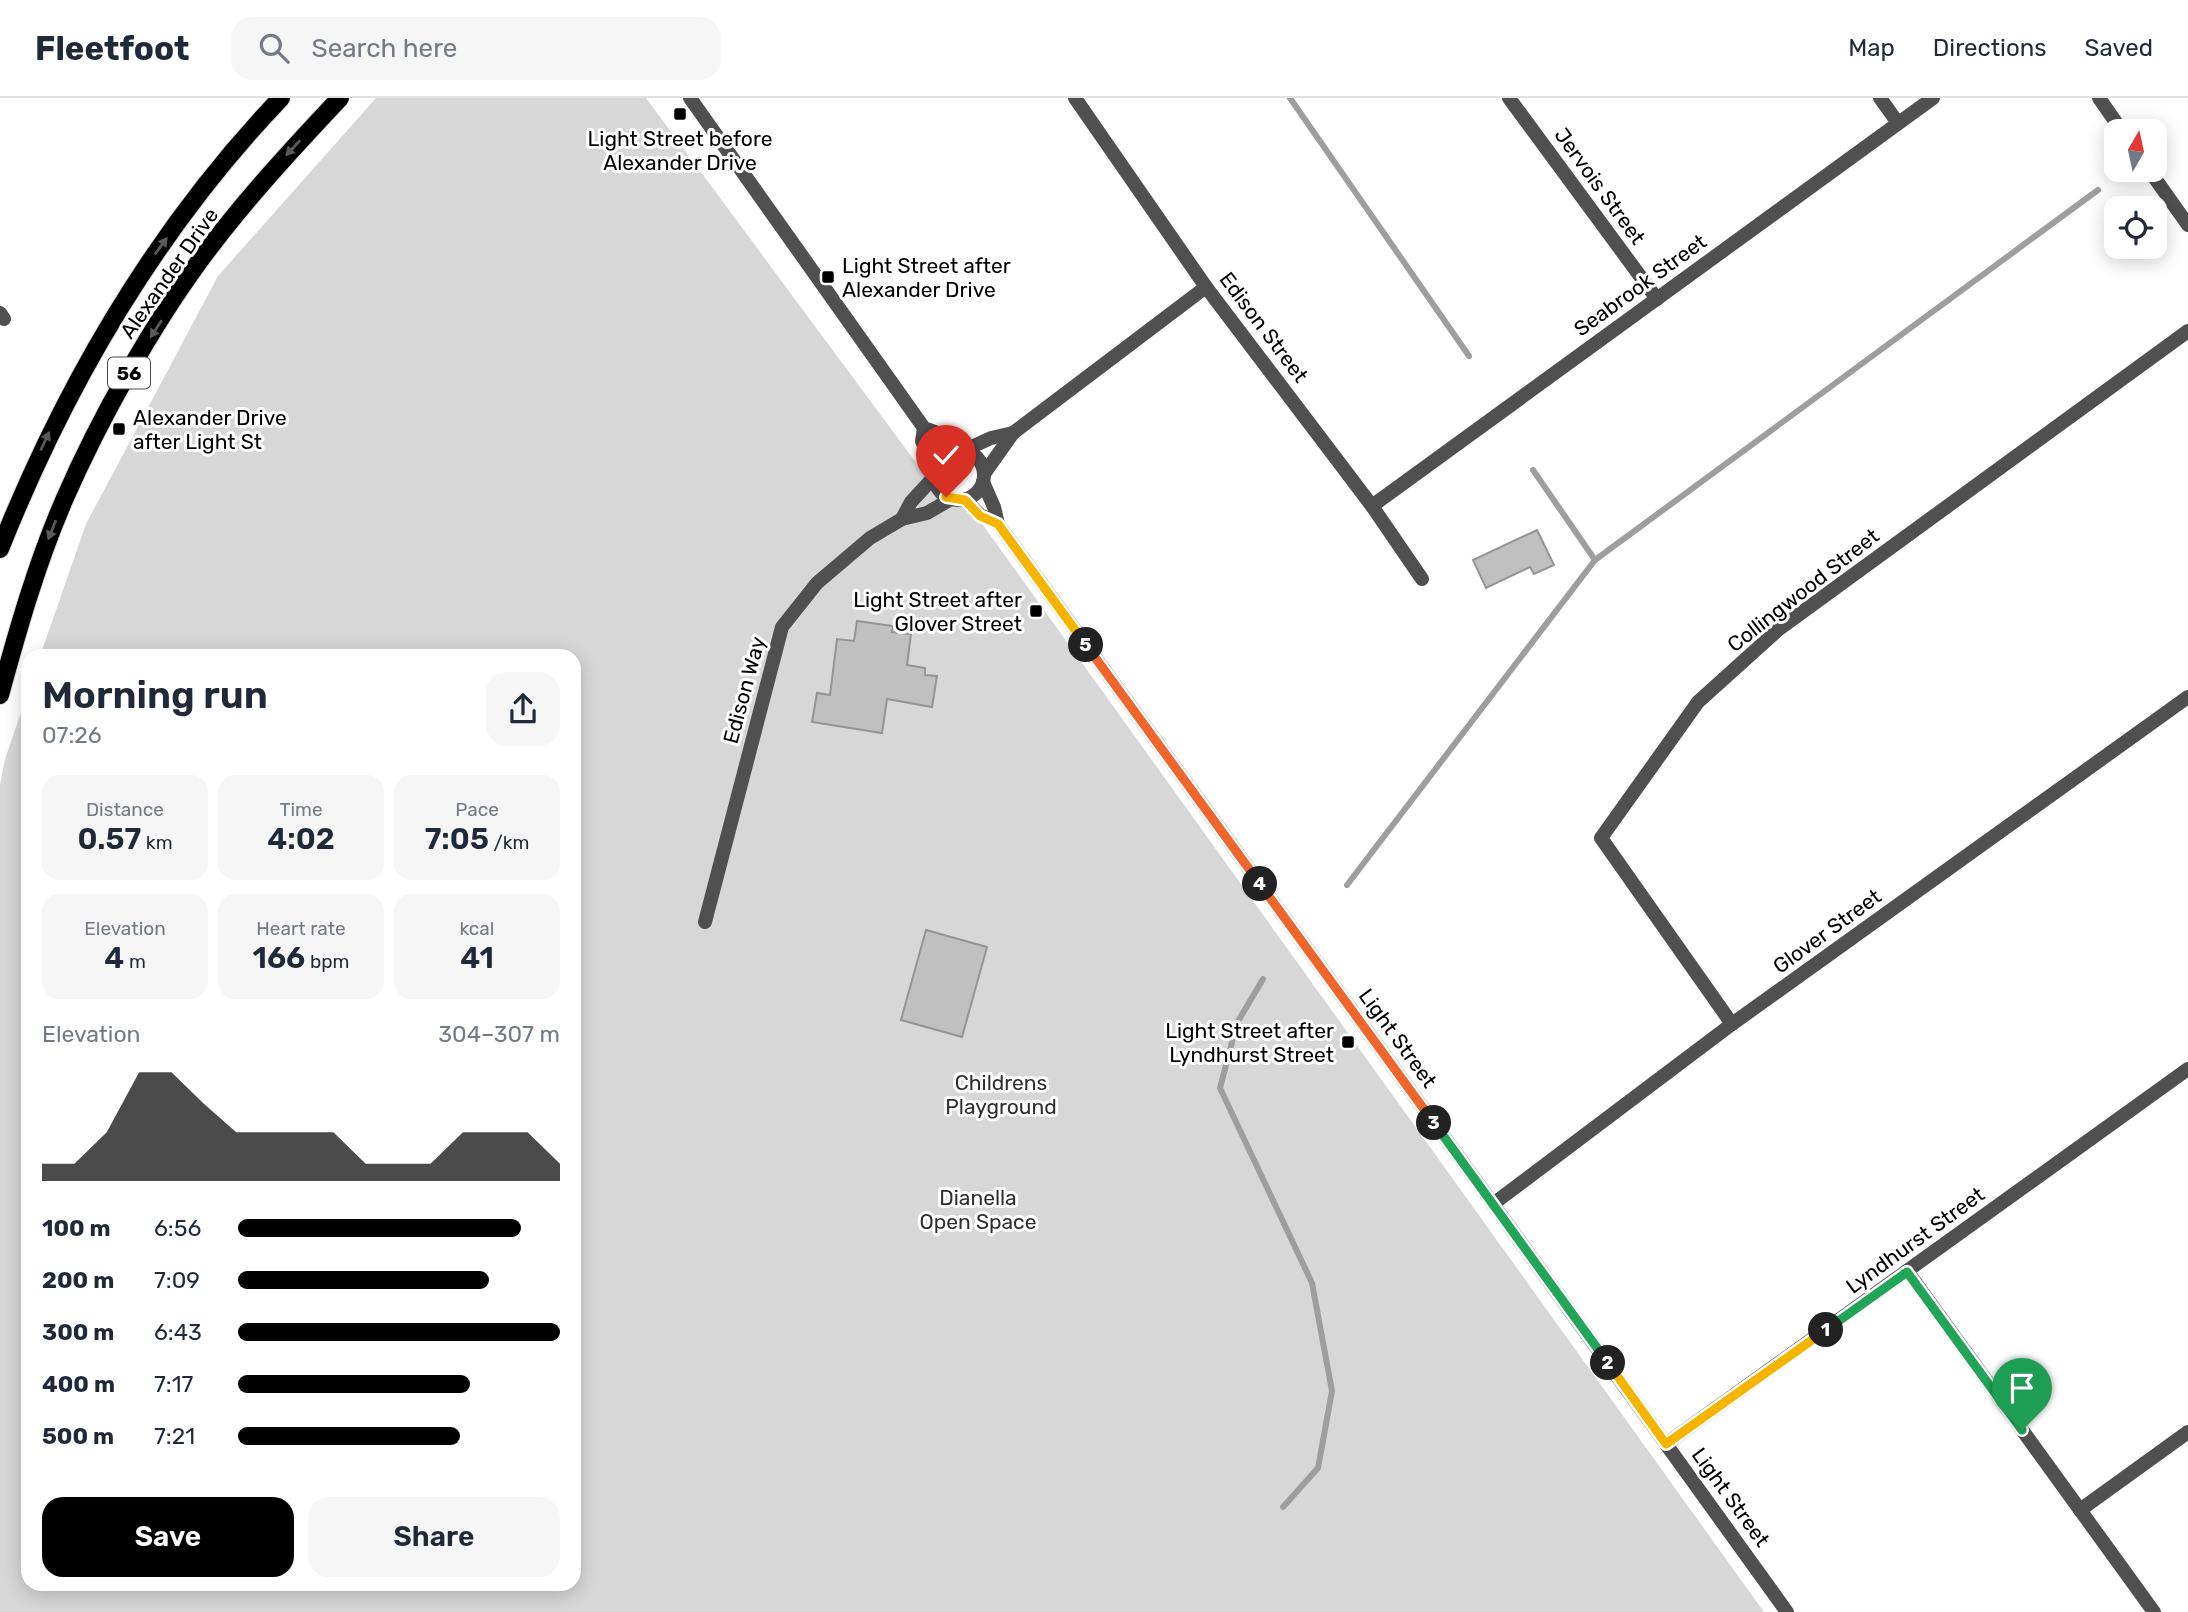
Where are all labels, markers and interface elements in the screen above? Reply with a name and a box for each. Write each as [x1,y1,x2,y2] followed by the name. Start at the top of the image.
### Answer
[231,17,721,80] search box
[35,29,189,68] text: Fleetfoot
[255,29,293,67] icon: search
[311,33,457,64] text: Search here
[1848,34,1895,62] text: Map
[1933,34,2046,62] text: Directions
[2084,34,2153,62] text: Saved
[672,106,688,122] marker: Light Street before Alexander Drive
[2104,119,2166,182] north arrow
[2104,119,2167,259] map controls
[1549,123,1651,249] street label: Jervois Street
[588,126,772,175] place label: Light Street before Alexander Drive
[286,139,302,156] one-way arrow
[2104,196,2167,259] button: locate
[115,203,223,343] street label: Alexander Drive
[1569,229,1711,341] street label: Seabrook Street
[154,237,168,255] one-way arrow
[842,253,1011,302] place label: Light Street after Alexander Drive
[1214,267,1314,387] street label: Edison Street
[820,269,836,285] marker: Light Street after Alexander Drive
[150,319,163,338] one-way arrow
[108,358,150,388] road number: 56
[133,405,287,454] place label: Alexander Drive after Light St
[111,421,127,437] marker: Alexander Drive after Light St
[916,425,976,497] pin
[40,431,51,451] one-way arrow
[927,436,965,474] icon: check
[46,520,57,541] one-way arrow
[1722,523,1884,657] street label: Collingwood Street
[853,587,1022,636] place label: Light Street after Glover Street
[1028,603,1044,619] marker: Light Street after Glover Street
[1068,628,1104,662] pin: 5
[718,633,770,746] street label: Edison Way
[1079,633,1092,656] text: 5
[42,672,268,718] text: Morning run
[486,672,560,746] button: share
[42,721,102,749] text: 07:26
[86,798,164,821] text: Distance
[279,798,323,821] text: Time
[455,798,499,821] text: Pace
[77,821,141,857] text: 0.57
[267,821,335,857] text: 4:02
[425,821,489,857] text: 7:05
[141,831,173,854] text: km
[489,831,529,854] text: /km
[1242,866,1278,902] pin: 4
[1253,872,1266,895] text: 4
[1768,883,1886,979] street label: Glover Street
[84,917,166,940] text: Elevation
[256,917,346,940] text: Heart rate
[460,917,494,940] text: kcal
[104,940,124,976] text: 4
[253,940,305,976] text: 166
[460,940,494,976] text: 41
[124,950,146,973] text: m
[305,950,349,973] text: bpm
[1354,984,1442,1092] street label: Light Street
[1165,1018,1334,1067] place label: Light Street after Lyndhurst Street
[42,1020,141,1048] text: Elevation
[438,1020,560,1048] text: 304–307 m
[1340,1034,1356,1050] marker: Light Street after Lyndhurst Street
[945,1070,1057,1119] park label: Childrens Playground
[1416,1105,1452,1140] pin: 3
[1427,1111,1440,1134] text: 3
[1841,1181,1989,1299] street label: Lyndhurst Street
[920,1185,1036,1234] park label: Dianella Open Space
[42,1214,111,1242] text: 100 m
[154,1214,201,1242] text: 6:56
[42,1266,114,1294] text: 200 m
[154,1266,200,1294] text: 7:09
[1808,1312,1843,1348] pin: 1
[42,1318,114,1346] text: 300 m
[154,1318,202,1346] text: 6:43
[1821,1318,1830,1341] text: 1
[1590,1346,1626,1380] pin: 2
[1601,1351,1614,1374] text: 2
[1992,1358,2052,1430] pin
[2003,1369,2041,1407] icon: arrive
[42,1370,115,1398] text: 400 m
[154,1370,193,1398] text: 7:17
[42,1422,114,1450] text: 500 m
[154,1422,195,1450] text: 7:21
[1687,1443,1775,1551] street label: Light Street
[42,1497,294,1577] button: Save
[308,1497,560,1577] button: Share

